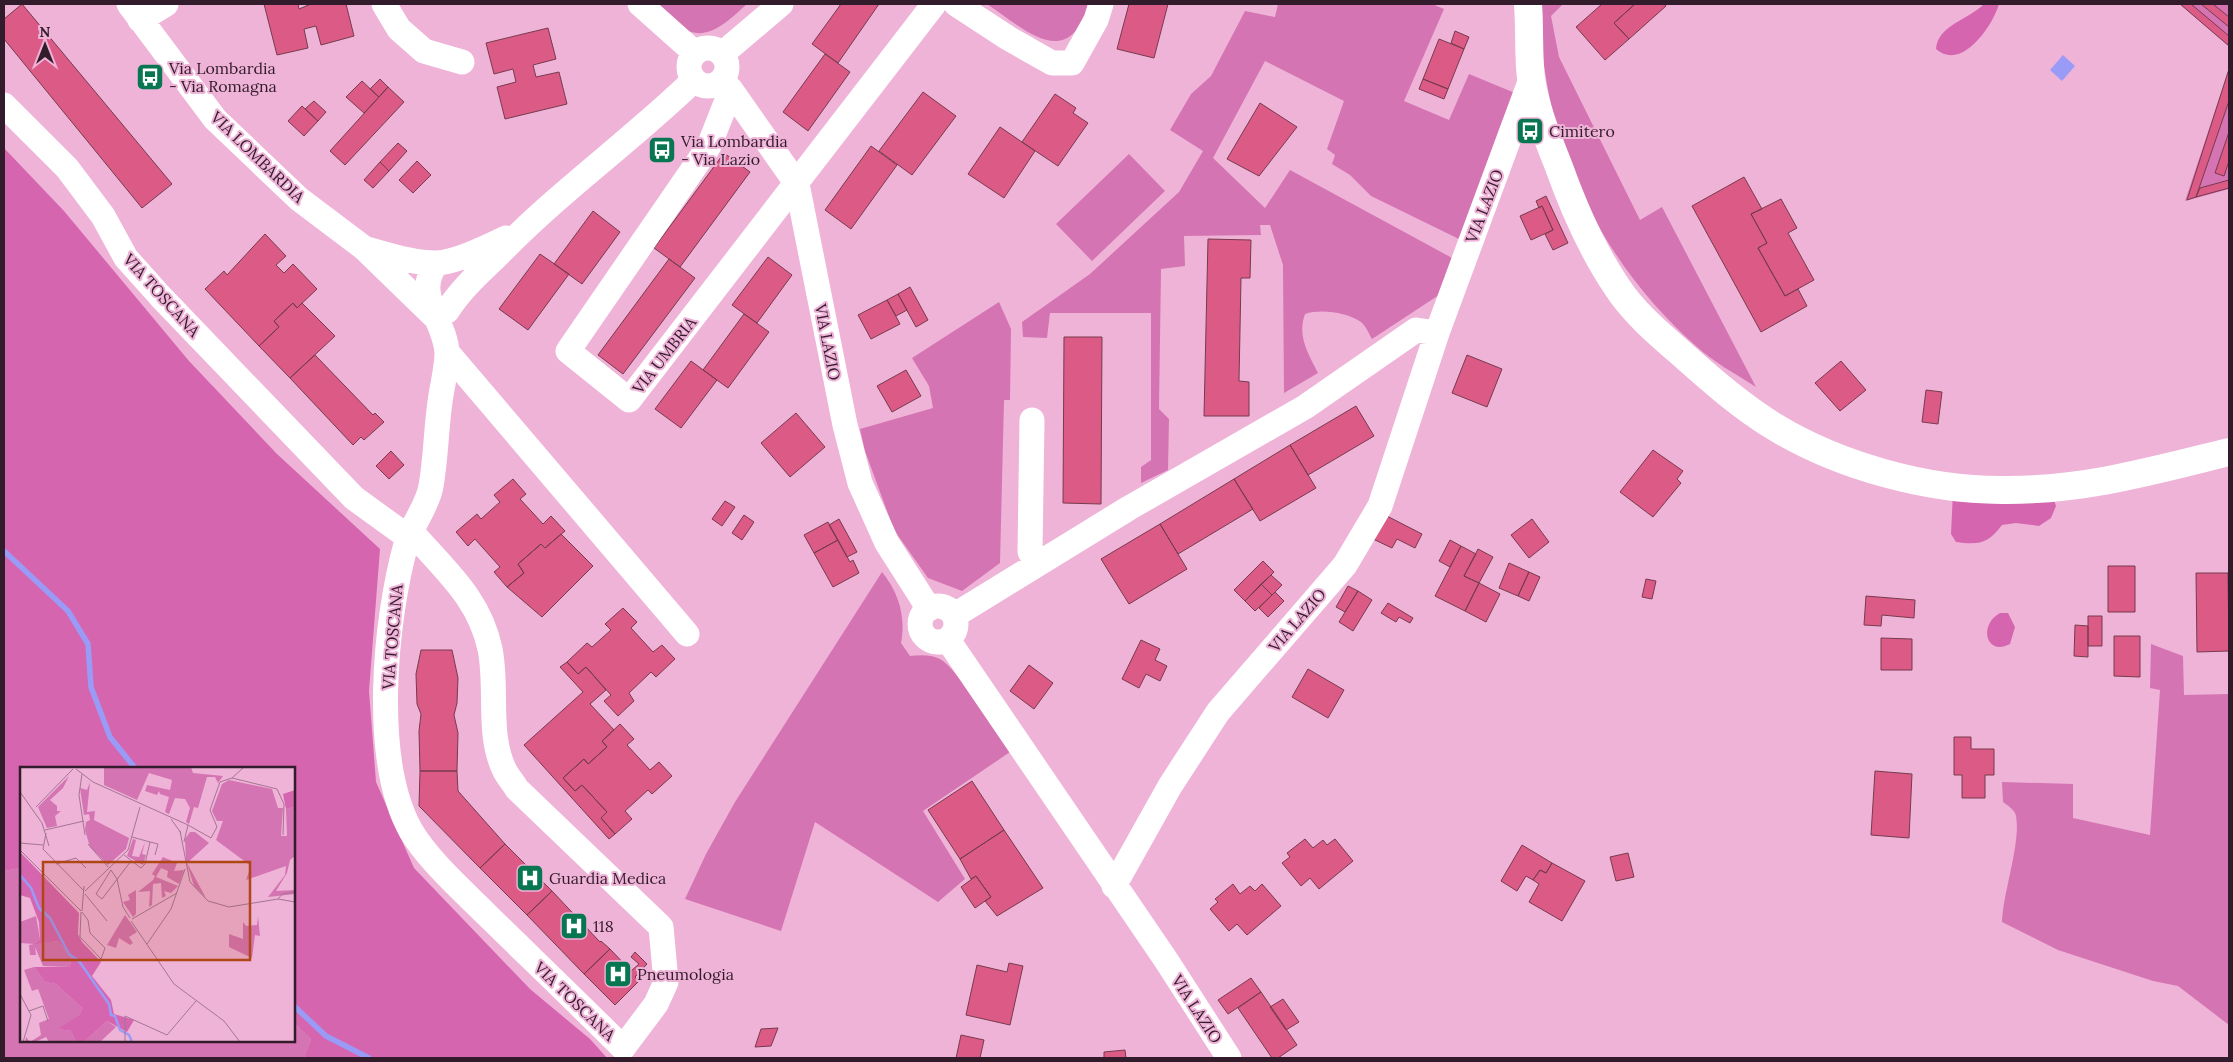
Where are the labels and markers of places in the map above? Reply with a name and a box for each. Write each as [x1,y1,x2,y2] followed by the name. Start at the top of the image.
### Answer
[168,58,277,96] place label: Via Lombardia - Via Romagna
[135,62,165,92] bus stop icon: Via Lombardia - Via Romagna
[1515,116,1545,146] bus stop icon: Cimitero
[1549,121,1615,141] place label: Cimitero
[680,131,788,169] place label: Via Lombardia - Via Lazio
[647,135,677,165] bus stop icon: Via Lombardia - Via Lazio
[515,863,545,893] hospital icon: Guardia Medica
[549,868,666,888] place label: Guardia Medica
[559,911,589,941] hospital icon: 118
[593,916,614,936] place label: 118
[603,959,633,989] hospital icon: Pneumologia
[637,964,734,984] place label: Pneumologia

